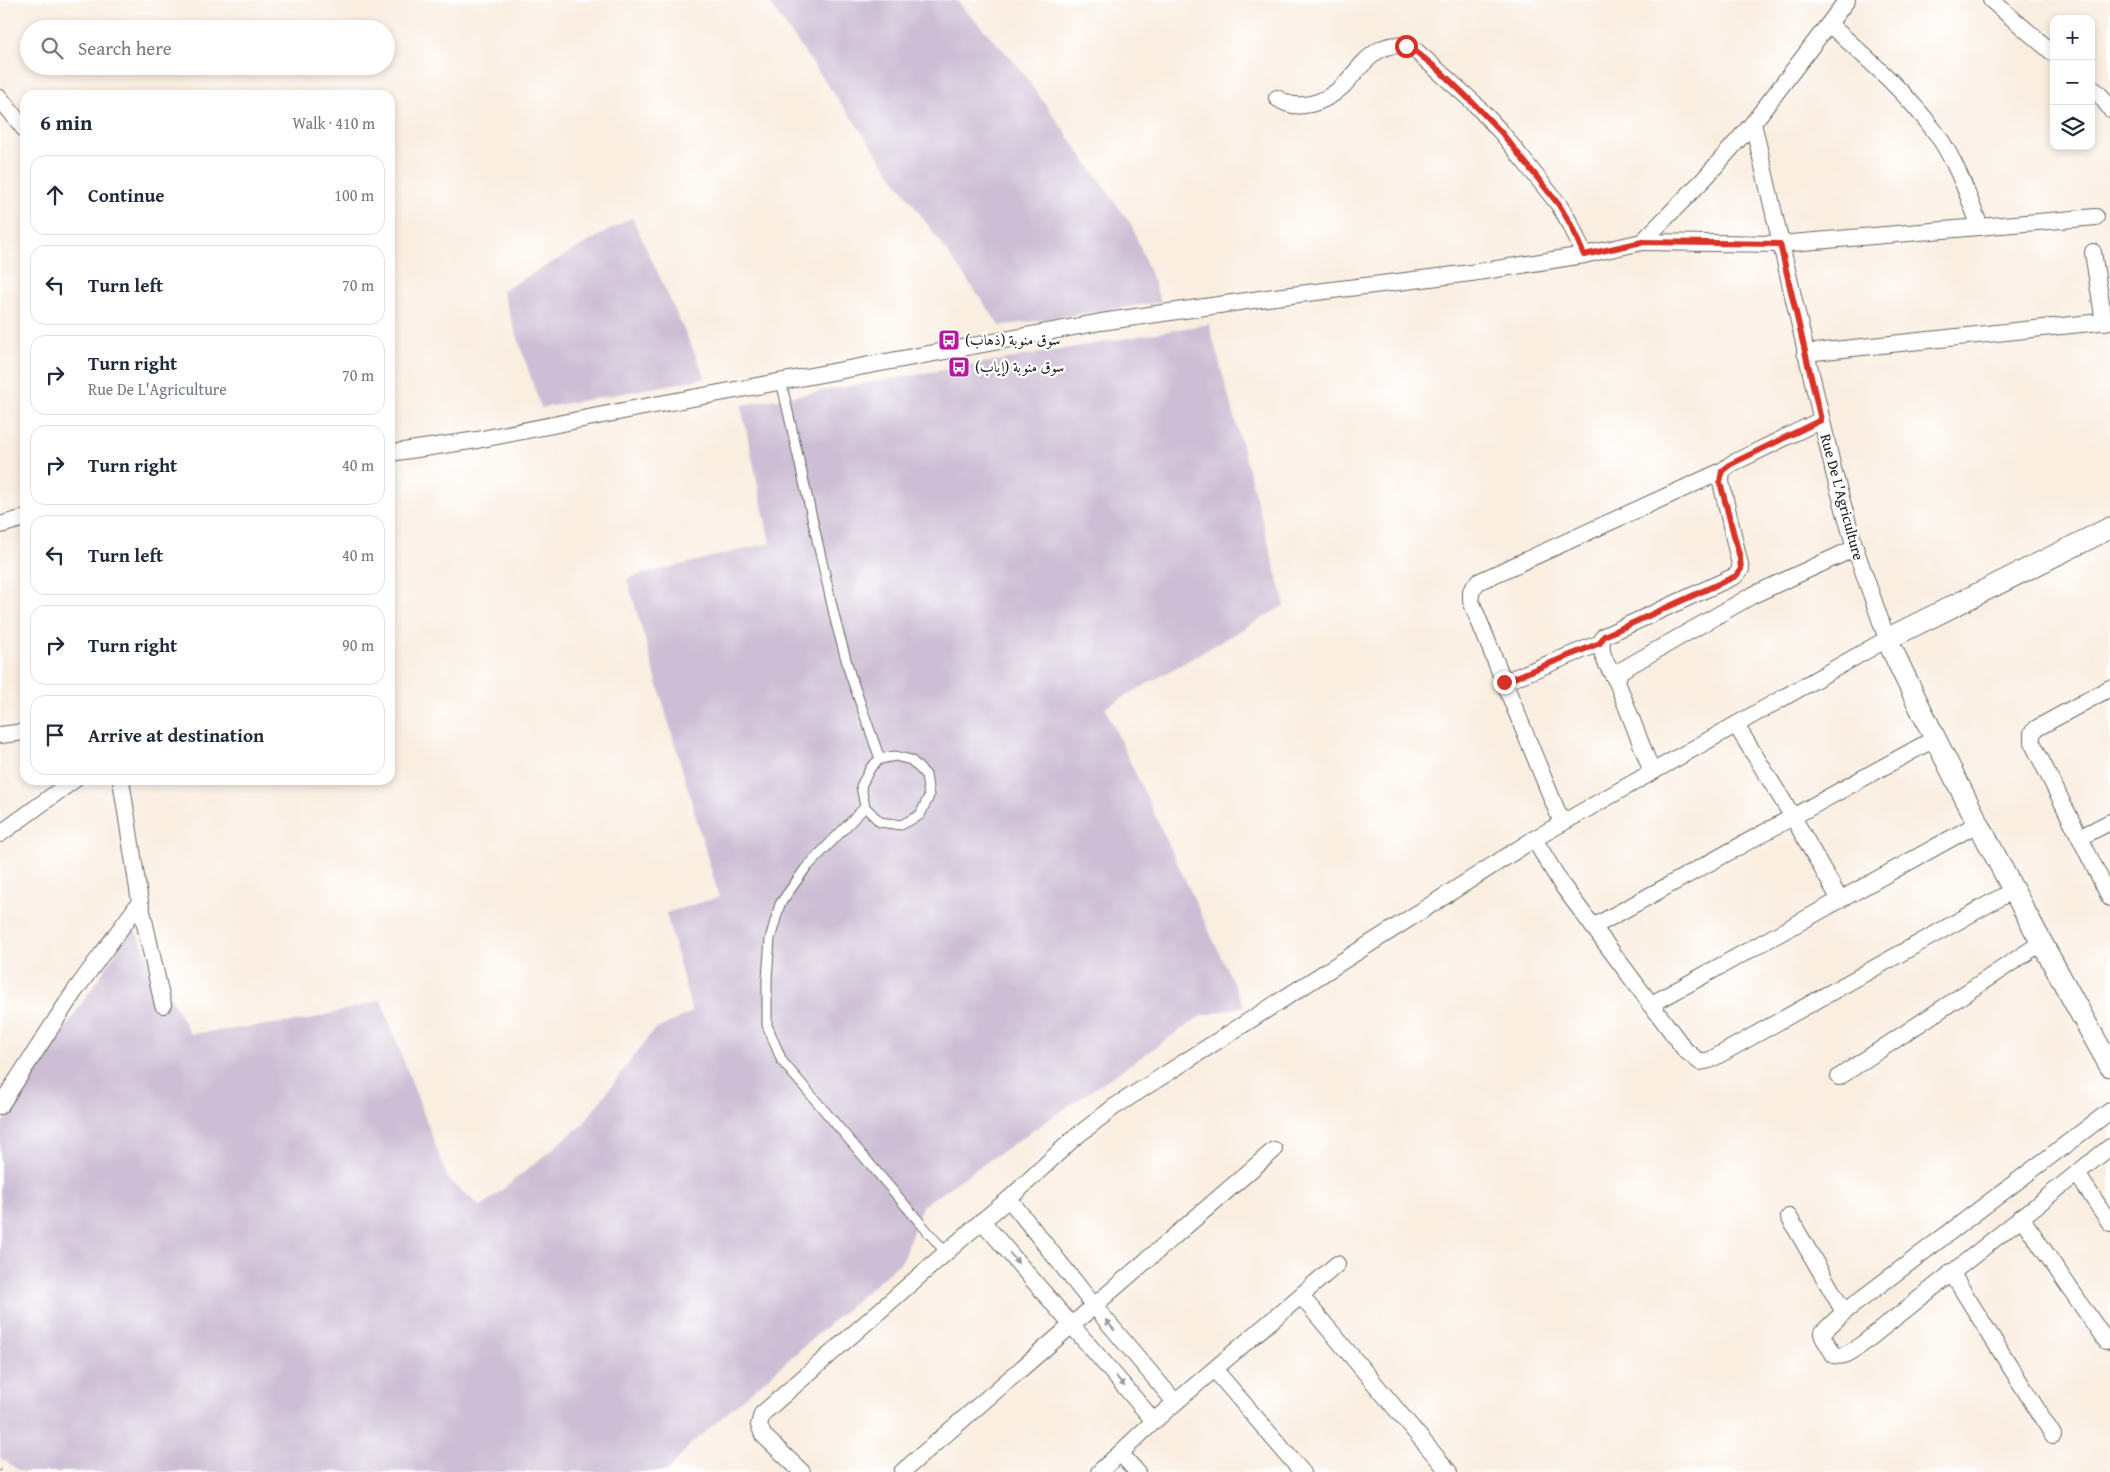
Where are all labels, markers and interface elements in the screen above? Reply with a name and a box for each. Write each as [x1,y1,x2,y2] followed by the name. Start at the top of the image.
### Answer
[2050,15,2095,150] map controls
[2050,15,2095,60] button: +
[20,20,395,75] search box
[38,34,66,62] icon: search
[78,34,172,62] text: Search here
[1395,35,1418,58] route start
[2050,60,2095,105] button: −
[2050,105,2095,150] button: layers
[40,107,92,138] text: 6 min
[292,111,375,135] text: Walk · 410 m
[41,181,69,209] icon: ahead
[88,181,165,209] text: Continue
[334,183,374,207] text: 100 m
[41,271,69,299] icon: left
[88,271,163,299] text: Turn left
[342,273,374,297] text: 70 m
[937,328,961,352] bus stop icon: سوق منوبة (ذهاب)
[965,329,1061,350] place label: سوق منوبة (ذهاب)
[88,349,177,377] text: Turn right
[947,355,971,379] bus stop icon: سوق منوبة (إياب)
[975,356,1064,377] place label: سوق منوبة (إياب)
[41,361,69,389] icon: right
[342,363,374,387] text: 70 m
[88,377,227,401] text: Rue De L'Agriculture
[1816,431,1869,562] street label: Rue De L'Agriculture
[41,451,69,479] icon: right
[88,451,177,479] text: Turn right
[342,453,374,477] text: 40 m
[41,541,69,569] icon: left
[88,541,163,569] text: Turn left
[342,543,374,567] text: 40 m
[41,631,69,659] icon: right
[88,631,177,659] text: Turn right
[342,633,374,657] text: 90 m
[1493,671,1516,694] route end
[41,721,69,749] icon: arrive
[88,721,264,749] text: Arrive at destination
[1008,1251,1020,1263] one-way arrow
[1104,1319,1115,1332] one-way arrow
[1114,1374,1125,1387] one-way arrow

